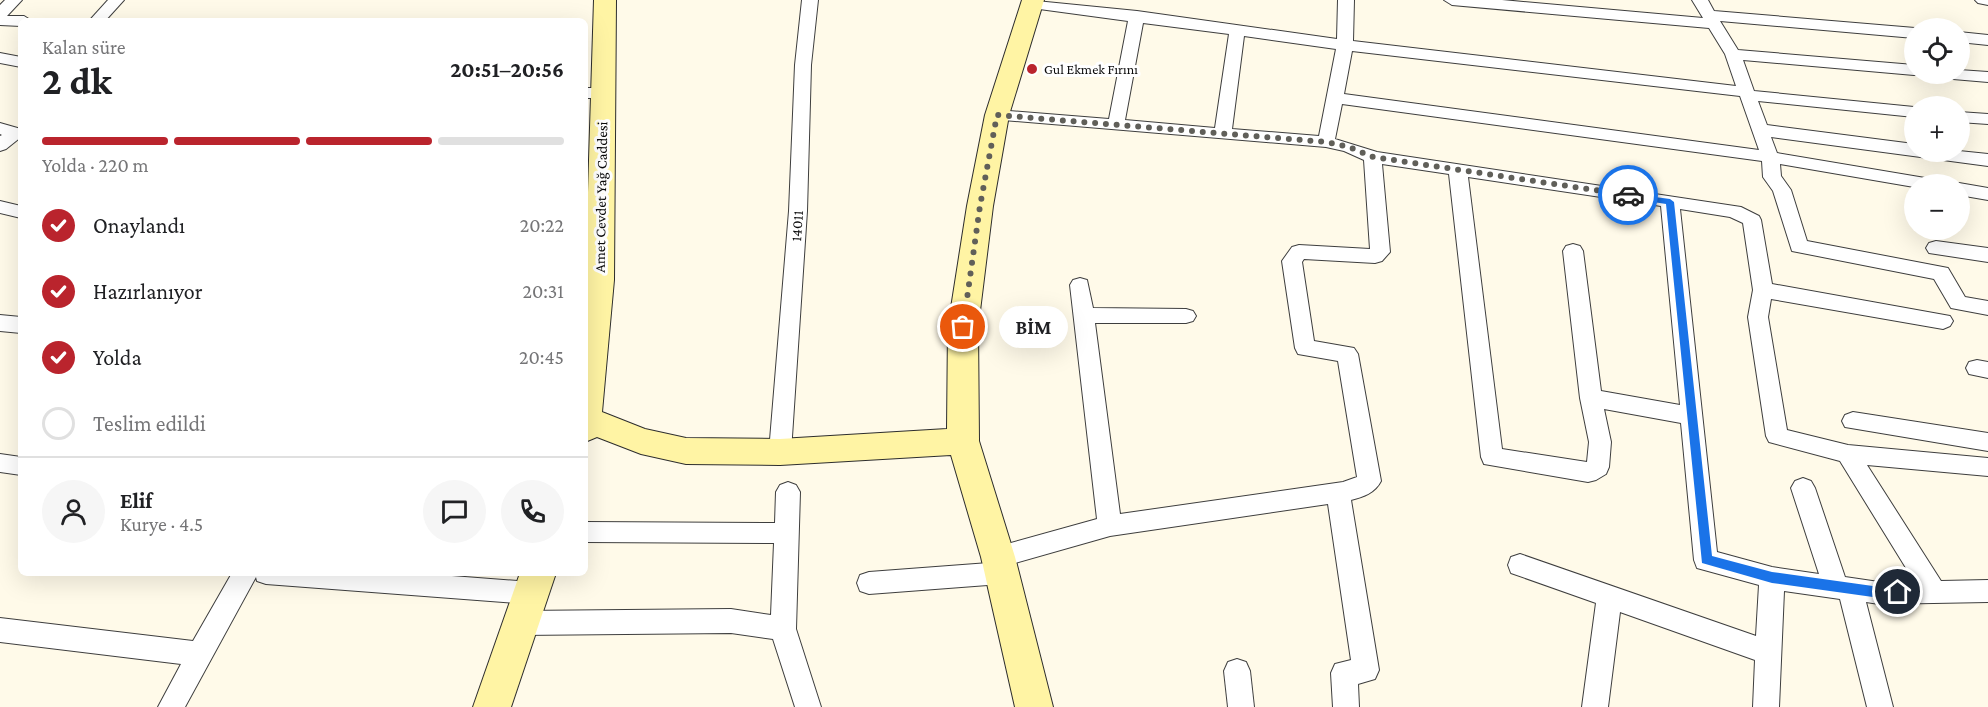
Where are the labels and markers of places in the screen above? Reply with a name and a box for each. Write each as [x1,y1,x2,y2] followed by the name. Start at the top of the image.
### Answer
[1044,61,1138,77] place label: Gul Ekmek Fırını
[1025,62,1039,76] marker: Gul Ekmek Fırını
[937,301,988,352] pin
[999,306,1068,348] callout: BİM
[1872,566,1923,617] pin

